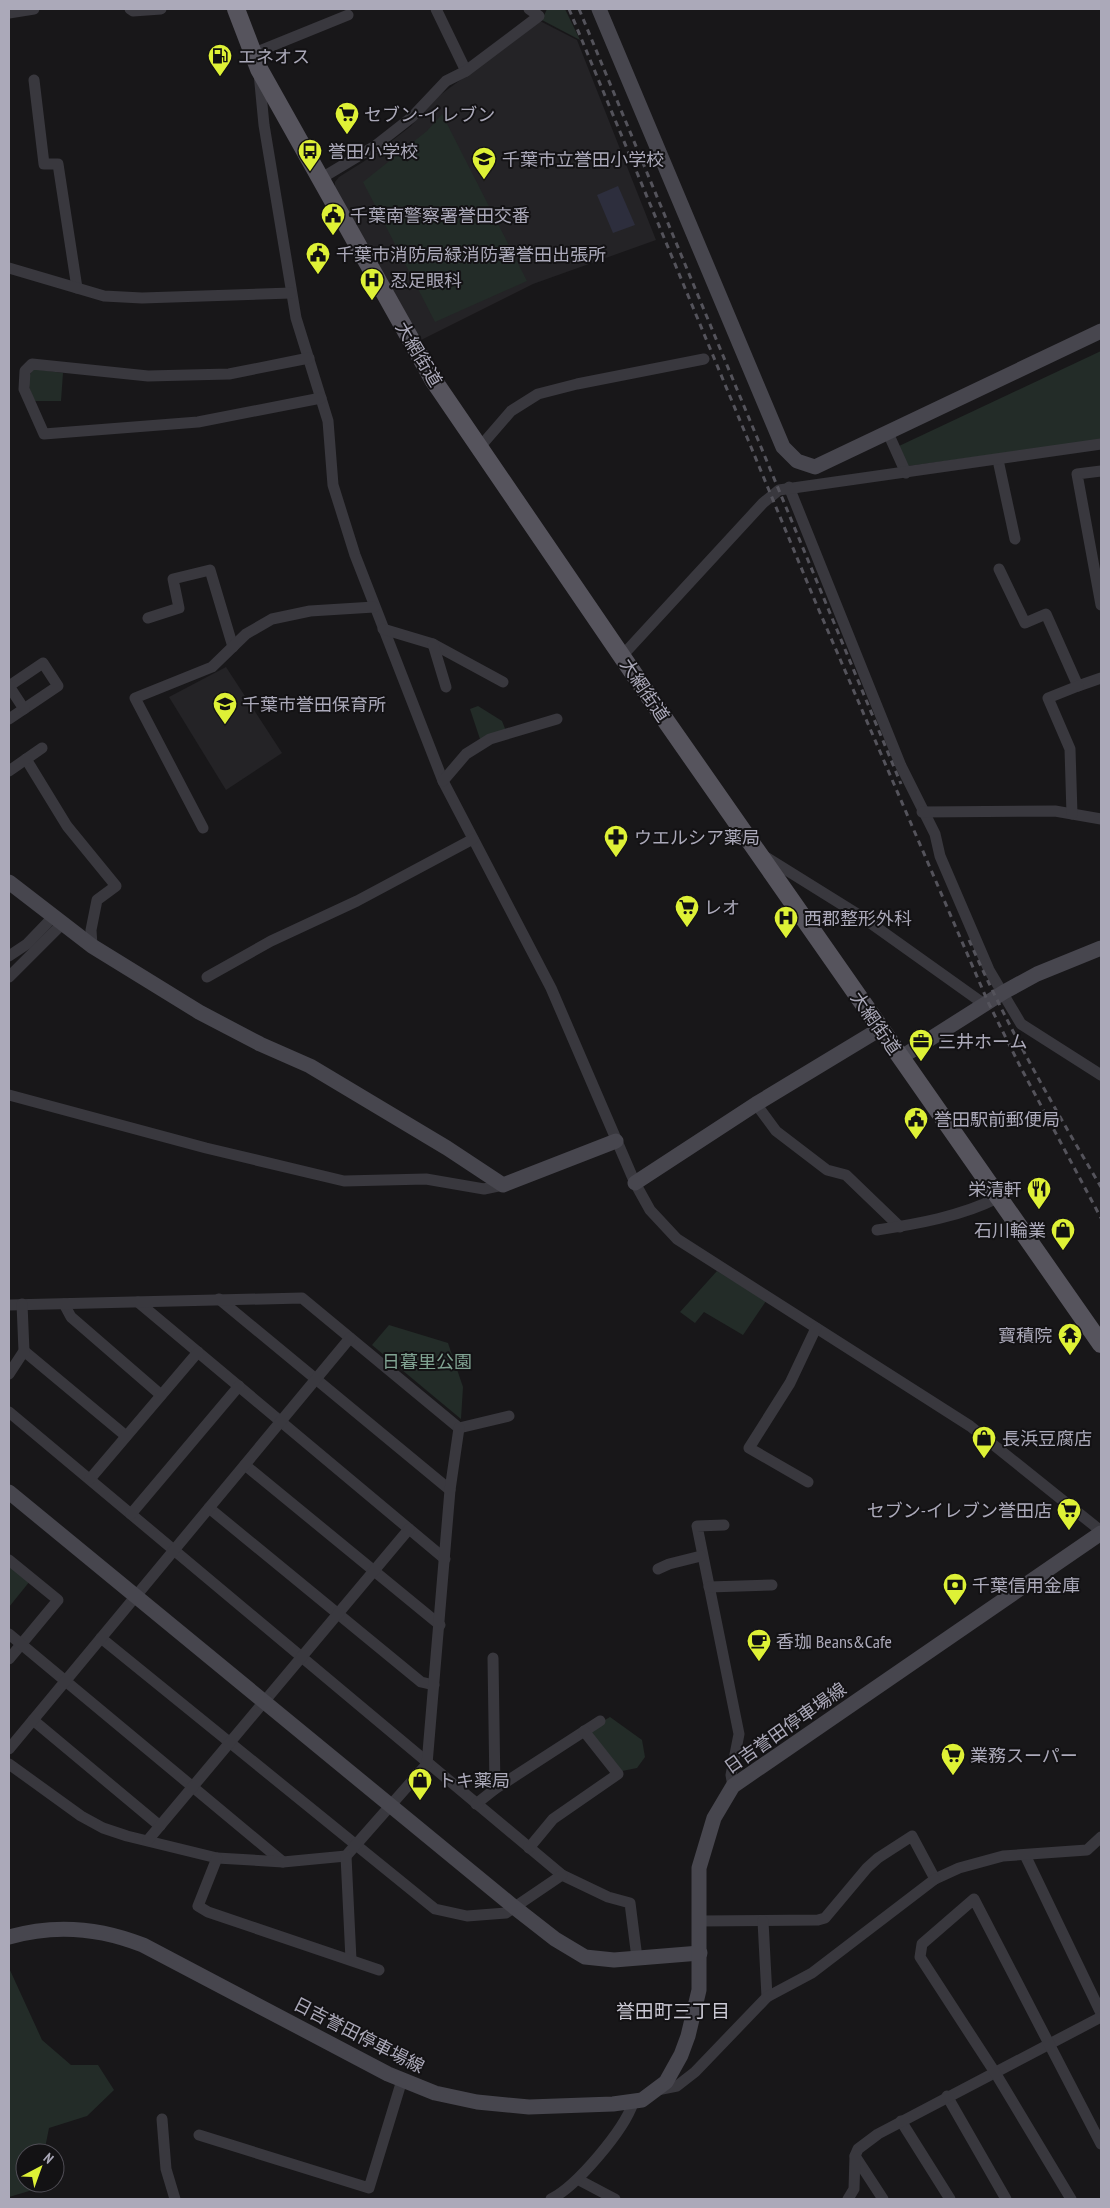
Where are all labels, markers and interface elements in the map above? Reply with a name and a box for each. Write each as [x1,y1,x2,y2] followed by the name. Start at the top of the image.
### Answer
[207,43,233,77] fuel station icon: エネオス
[238,45,310,68] place label: エネオス
[334,101,360,135] supermarket icon: セブン-イレブン
[364,103,495,126] place label: セブン-イレブン
[297,138,323,172] bus stop icon: 誉田小学校
[328,140,418,163] place label: 誉田小学校
[471,146,497,180] school or university icon: 千葉市立誉田小学校
[502,148,664,171] place label: 千葉市立誉田小学校
[320,202,346,236] public building icon: 千葉南警察署誉田交番
[350,204,530,227] place label: 千葉南警察署誉田交番
[305,241,331,275] public building icon: 千葉市消防局緑消防署誉田出張所
[336,243,606,266] place label: 千葉市消防局緑消防署誉田出張所
[359,267,385,301] hospital icon: 忍足眼科
[390,269,462,292] place label: 忍足眼科
[391,317,447,391] street label: 大網街道
[615,654,675,726] street label: 大網街道
[212,691,238,725] school or university icon: 千葉市誉田保育所
[242,693,386,716] place label: 千葉市誉田保育所
[603,824,629,858] pharmacy icon: ウエルシア薬局
[634,826,760,849] place label: ウエルシア薬局
[674,894,700,928] supermarket icon: レオ
[704,896,740,919] place label: レオ
[773,905,799,939] hospital icon: 西郡整形外科
[804,907,912,930] place label: 西郡整形外科
[846,987,906,1059] street label: 大網街道
[908,1028,934,1062] office icon: 三井ホーム
[938,1030,1027,1053] place label: 三井ホーム
[903,1106,929,1140] public building icon: 誉田駅前郵便局
[934,1108,1060,1131] place label: 誉田駅前郵便局
[1026,1176,1052,1210] restaurant icon: 栄清軒
[968,1178,1022,1201] place label: 栄清軒
[1050,1217,1076,1251] shop icon: 石川輪業
[974,1219,1046,1242] place label: 石川輪業
[1057,1322,1083,1356] temple icon: 寶積院
[998,1324,1052,1347] place label: 寶積院
[382,1350,472,1373] park label: 日暮里公園
[971,1425,997,1459] shop icon: 長浜豆腐店
[1002,1427,1092,1450] place label: 長浜豆腐店
[1056,1497,1082,1531] supermarket icon: セブン-イレブン誉田店
[867,1499,1052,1522] place label: セブン-イレブン誉田店
[942,1572,968,1606] bank icon: 千葉信用金庫
[972,1574,1080,1597] place label: 千葉信用金庫
[746,1628,772,1662] cafe icon: 香珈 Beans&Cafe
[776,1630,892,1653] place label: 香珈 Beans&Cafe
[719,1677,851,1779] street label: 日吉誉田停車場線
[940,1742,966,1776] supermarket icon: 業務スーパー
[970,1744,1078,1767] place label: 業務スーパー
[407,1767,433,1801] shop icon: トキ薬局
[438,1769,510,1792] place label: トキ薬局
[290,1992,428,2078] street label: 日吉誉田停車場線
[616,1999,730,2023] district label: 誉田町三丁目
[15,2143,65,2193] north arrow
[40,2149,57,2167] text: N

